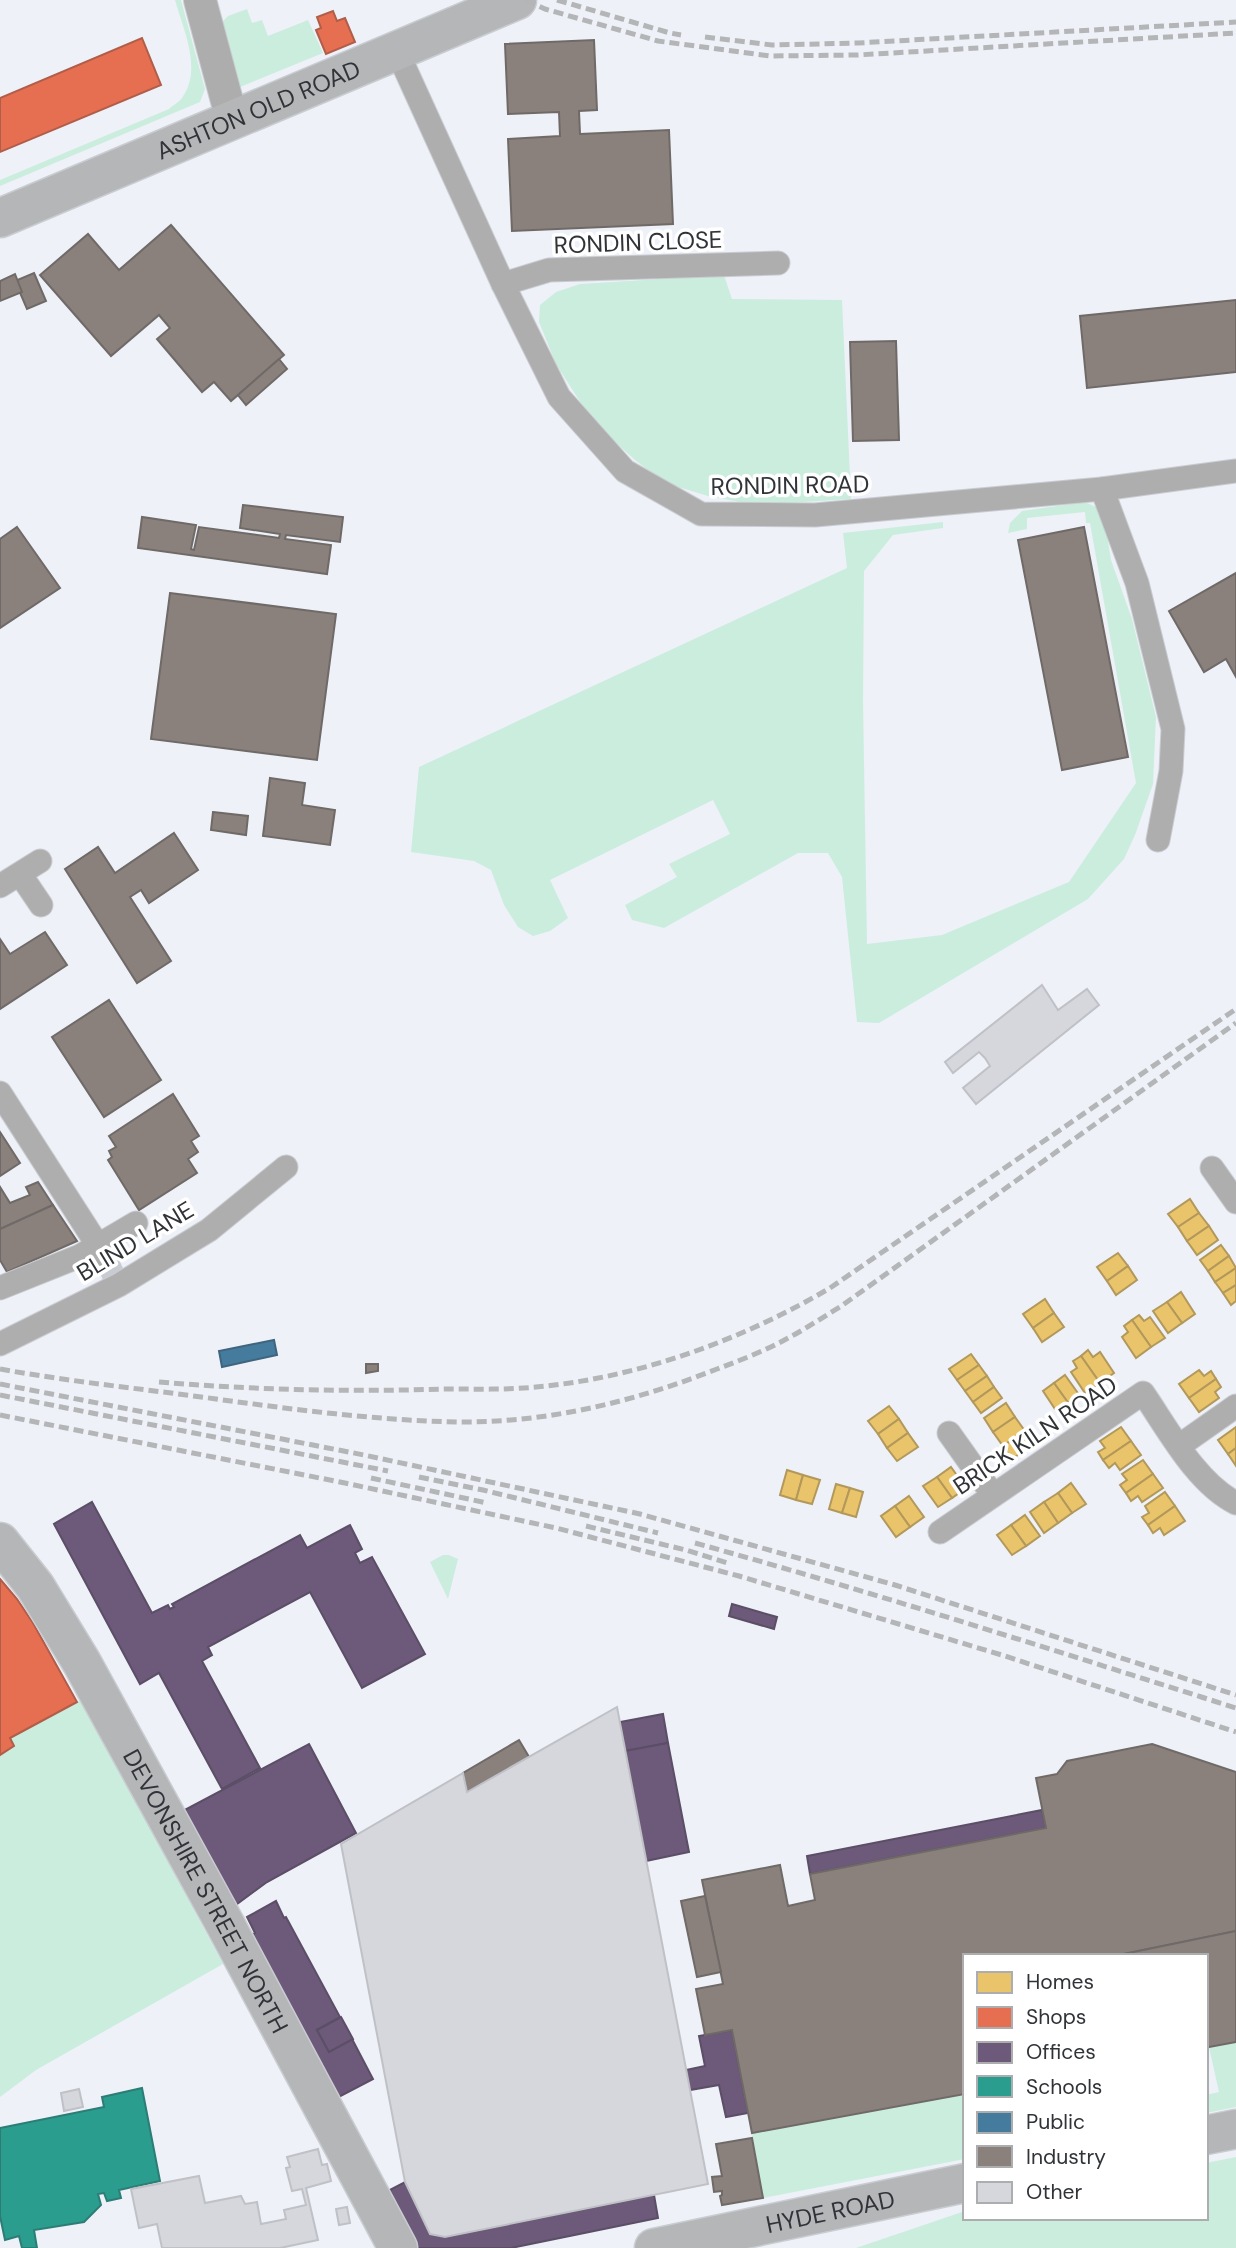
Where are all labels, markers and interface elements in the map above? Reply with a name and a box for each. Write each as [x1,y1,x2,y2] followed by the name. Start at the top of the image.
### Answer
[151,52,365,166] street label: ASHTON OLD ROAD
[553,224,723,260] street label: RONDIN CLOSE
[710,468,870,502] street label: RONDIN ROAD
[71,1194,199,1288] street label: BLIND LANE
[947,1369,1123,1501] street label: BRICK KILN ROAD
[117,1744,296,2038] street label: DEVONSHIRE STREET NORTH
[963,1954,1208,2220] legend
[1026,1968,1094,1996] text: Homes
[1026,2003,1086,2031] text: Shops
[1026,2038,1096,2066] text: Offices
[1026,2073,1102,2101] text: Schools
[1026,2108,1085,2136] text: Public
[1026,2143,1106,2171] text: Industry
[1026,2178,1082,2206] text: Other
[763,2183,897,2240] street label: HYDE ROAD

